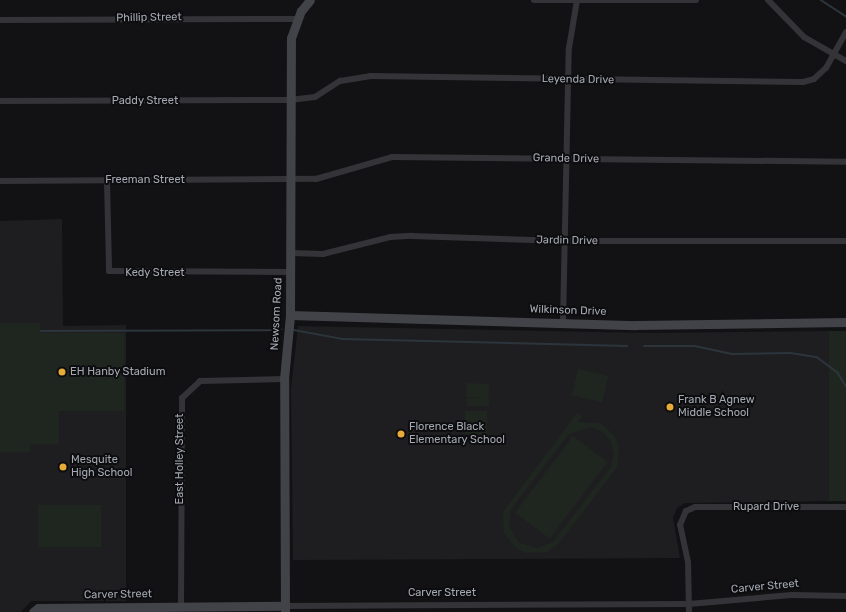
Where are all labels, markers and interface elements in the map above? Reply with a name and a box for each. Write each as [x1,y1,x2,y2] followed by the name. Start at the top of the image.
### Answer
[116,11,182,25] street label: Phillip Street
[542,73,614,87] street label: Leyenda Drive
[112,94,178,108] street label: Paddy Street
[533,152,599,166] street label: Grande Drive
[105,173,185,187] street label: Freeman Street
[536,234,598,248] street label: Jardin Drive
[125,266,185,280] street label: Kedy Street
[269,277,285,351] street label: Newsom Road
[529,303,607,319] street label: Wilkinson Drive
[70,365,166,379] place label: EH Hanby Stadium
[57,367,67,377] marker: EH Hanby Stadium
[678,394,755,420] place label: Frank B Agnew Middle School
[665,402,675,412] marker: Frank B Agnew Middle School
[173,413,187,505] street label: East Holley Street
[409,421,505,447] place label: Florence Black Elementary School
[396,429,406,439] marker: Florence Black Elementary School
[71,454,132,480] place label: Mesquite High School
[58,462,68,472] marker: Mesquite High School
[733,500,799,514] street label: Rupard Drive
[730,577,800,597] street label: Carver Street
[408,586,476,600] street label: Carver Street
[84,588,152,602] street label: Carver Street

